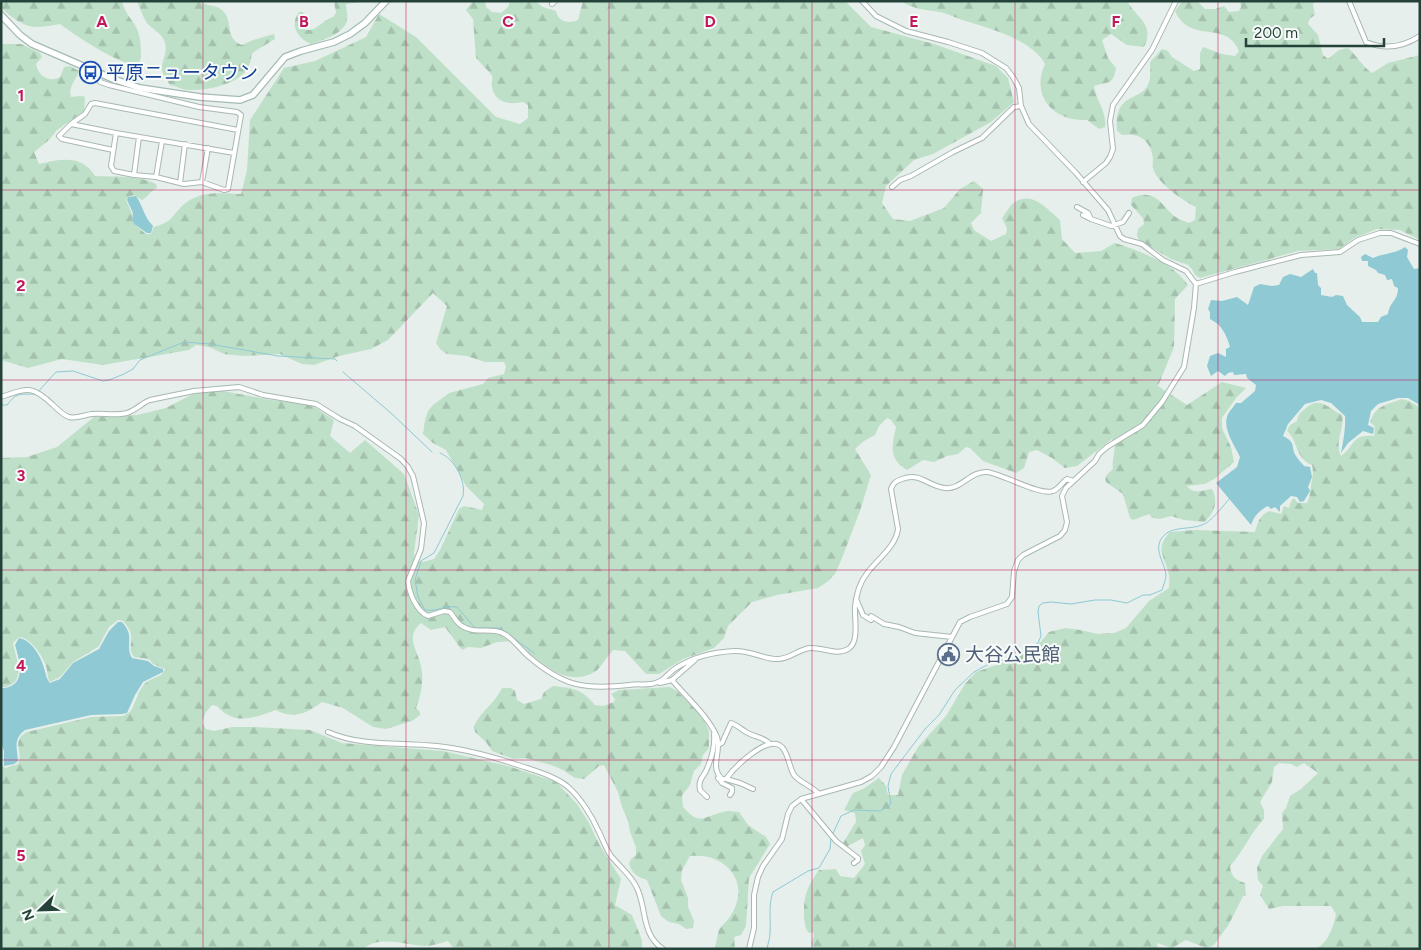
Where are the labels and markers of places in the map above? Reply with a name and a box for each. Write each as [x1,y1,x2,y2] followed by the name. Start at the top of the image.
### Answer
[78,60,102,84] bus stop icon: 平原ニュータウン
[106,61,258,84] place label: 平原ニュータウン
[937,642,961,666] public building icon: 大谷公民館
[965,643,1060,666] place label: 大谷公民館

